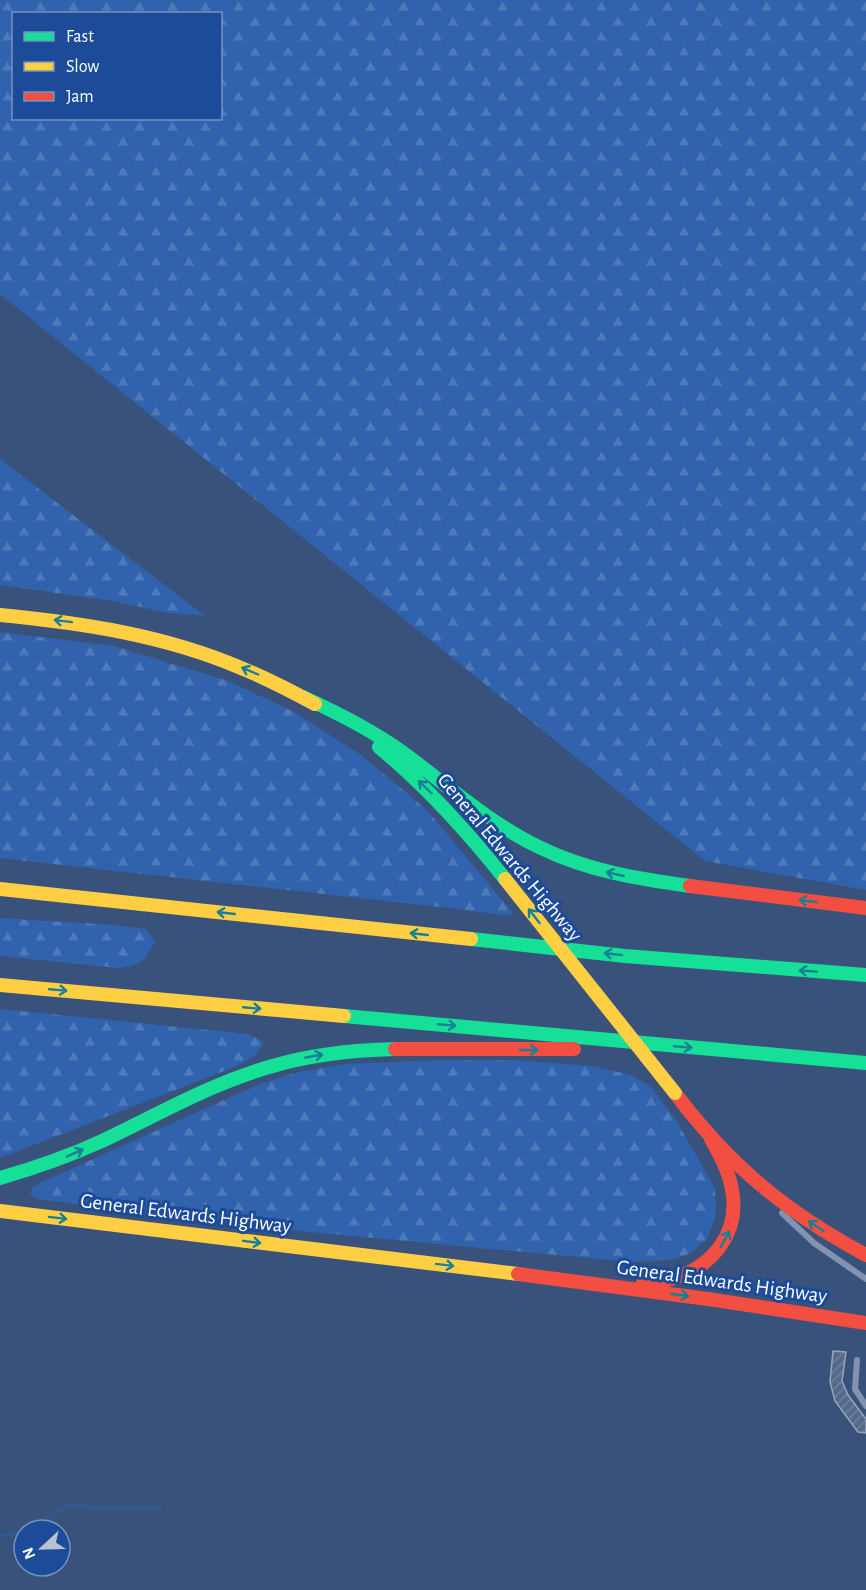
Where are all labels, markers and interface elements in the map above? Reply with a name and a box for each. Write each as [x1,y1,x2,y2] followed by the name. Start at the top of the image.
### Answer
[12,12,222,120] legend
[66,28,94,46] text: Fast
[66,58,99,76] text: Slow
[66,88,94,106] text: Jam
[53,615,73,626] one-way arrow
[242,665,260,676] one-way arrow
[433,769,586,945] street label: General Edwards Highway
[418,780,433,795] one-way arrow
[606,868,625,879] one-way arrow
[799,895,818,906] one-way arrow
[216,907,236,918] one-way arrow
[527,908,540,924] one-way arrow
[410,928,430,939] one-way arrow
[604,948,624,959] one-way arrow
[798,966,818,977] one-way arrow
[48,985,68,996] one-way arrow
[242,1003,262,1014] one-way arrow
[436,1020,456,1031] one-way arrow
[672,1042,692,1053] one-way arrow
[519,1044,539,1056] one-way arrow
[303,1050,323,1061] one-way arrow
[66,1146,84,1158] one-way arrow
[79,1190,293,1237] street label: General Edwards Highway
[48,1213,68,1224] one-way arrow
[807,1219,824,1232] one-way arrow
[720,1231,731,1249] one-way arrow
[241,1237,261,1248] one-way arrow
[615,1256,829,1307] street label: General Edwards Highway
[435,1260,455,1271] one-way arrow
[670,1290,690,1301] one-way arrow
[12,1518,72,1578] north arrow
[20,1545,39,1561] text: N

